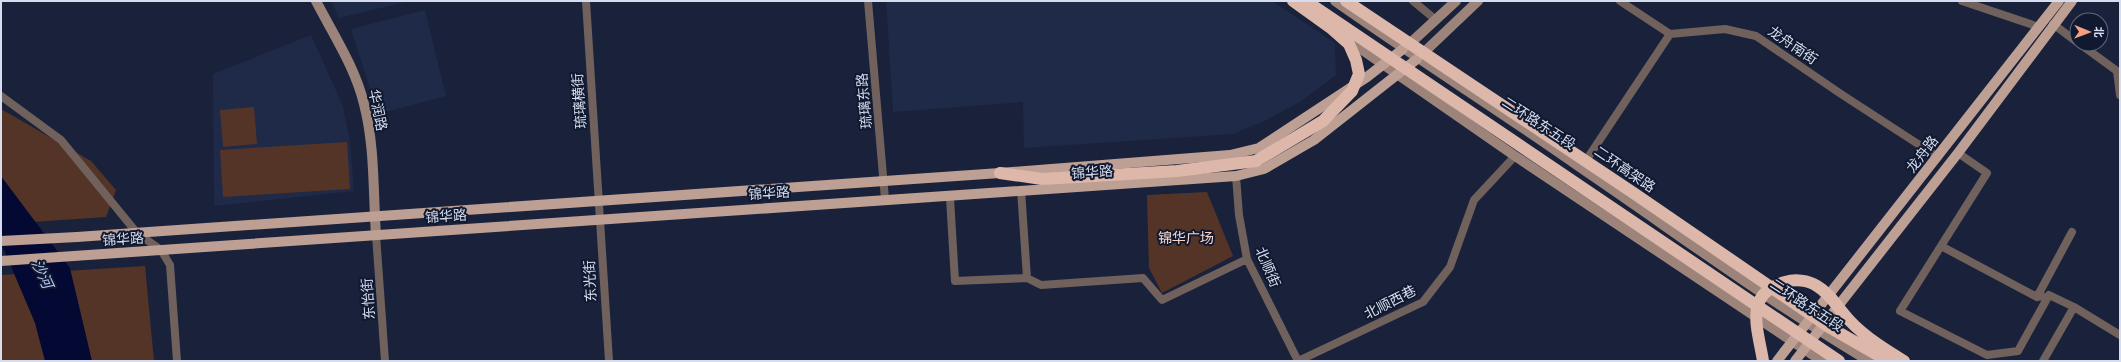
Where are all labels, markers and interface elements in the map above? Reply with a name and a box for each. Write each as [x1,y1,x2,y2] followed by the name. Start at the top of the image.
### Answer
[2069,12,2109,52] north arrow
[1765,21,1822,68] street label: 龙舟南街
[2092,27,2107,38] text: 北
[567,72,590,130] street label: 琉璃横街
[852,72,875,130] street label: 琉璃东路
[365,87,392,132] street label: 华润路
[1499,92,1580,153] street label: 二环路东五段
[1901,131,1942,176] street label: 龙舟路
[1591,141,1660,196] street label: 二环高架路
[1070,161,1114,182] street label: 锦华路
[747,182,791,203] street label: 锦华路
[424,205,468,226] street label: 锦华路
[101,228,145,249] street label: 锦华路
[1158,228,1214,247] park label: 锦华广场
[1252,244,1285,290] street label: 北顺街
[28,256,60,294] water label: 沙河
[579,260,600,302] street label: 东光街
[1767,274,1848,335] street label: 二环路东五段
[357,277,378,321] street label: 东怡街
[1361,280,1419,323] street label: 北顺西巷

